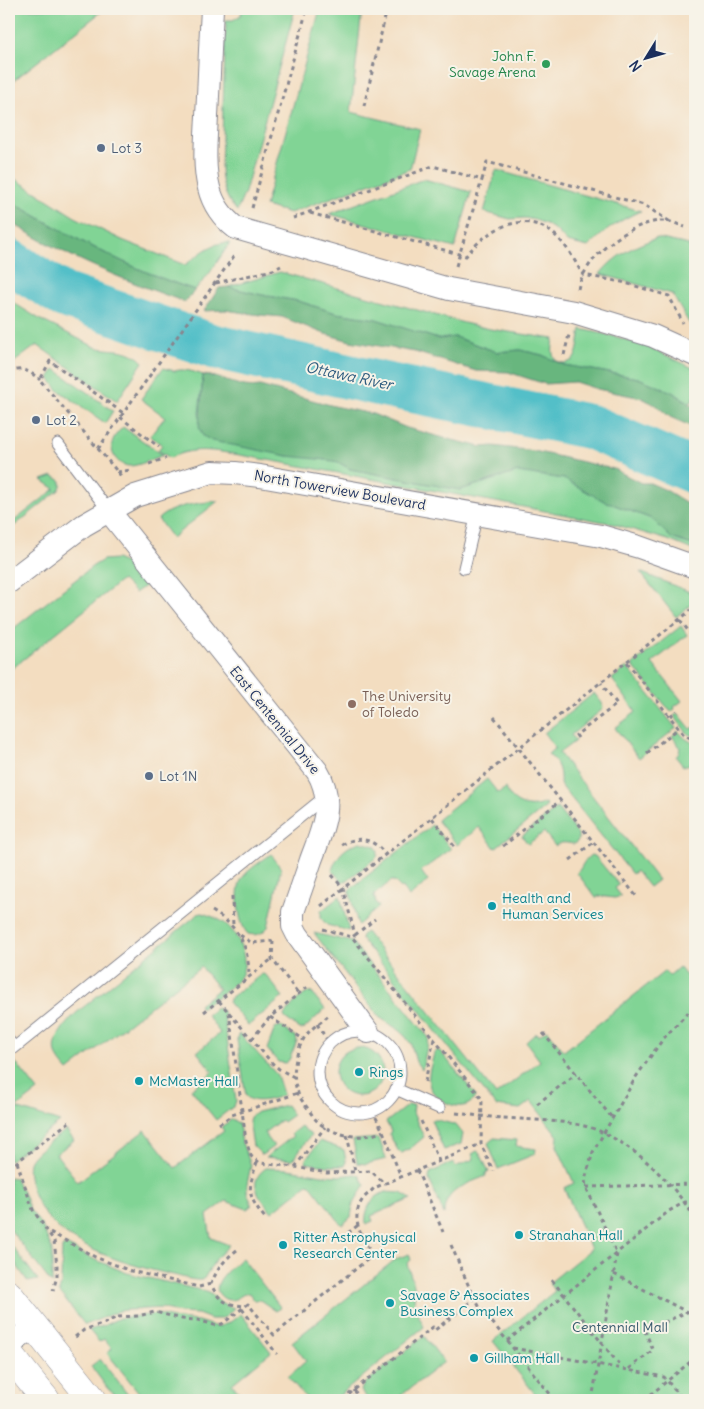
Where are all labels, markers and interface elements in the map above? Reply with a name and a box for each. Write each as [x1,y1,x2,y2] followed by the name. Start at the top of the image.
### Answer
[622,32,672,82] north arrow
[449,47,536,81] place label: John F. Savage Arena
[626,57,646,75] text: N
[540,58,552,70] marker: John F. Savage Arena
[111,139,142,157] place label: Lot 3
[95,142,107,154] marker: Lot 3
[304,357,396,394] water label: Ottawa River
[46,411,77,429] place label: Lot 2
[30,414,42,426] marker: Lot 2
[253,466,427,514] street label: North Towerview Boulevard
[226,662,324,778] street label: East Centennial Drive
[362,687,451,721] place label: The University of Toledo
[346,698,358,710] marker: The University of Toledo
[159,767,198,785] place label: Lot 1N
[143,770,155,782] marker: Lot 1N
[502,889,604,923] place label: Health and Human Services
[486,900,498,912] marker: Health and Human Services
[369,1063,403,1081] place label: Rings
[353,1066,365,1078] marker: Rings
[149,1072,238,1090] place label: McMaster Hall
[133,1075,145,1087] marker: McMaster Hall
[529,1226,623,1244] place label: Stranahan Hall
[293,1228,416,1262] place label: Ritter Astrophysical Research Center
[513,1229,525,1241] marker: Stranahan Hall
[277,1239,289,1251] marker: Ritter Astrophysical Research Center
[400,1286,530,1320] place label: Savage & Associates Business Complex
[384,1297,396,1309] marker: Savage & Associates Business Complex
[572,1318,668,1336] park label: Centennial Mall
[484,1349,560,1367] place label: Gillham Hall
[468,1352,480,1364] marker: Gillham Hall

